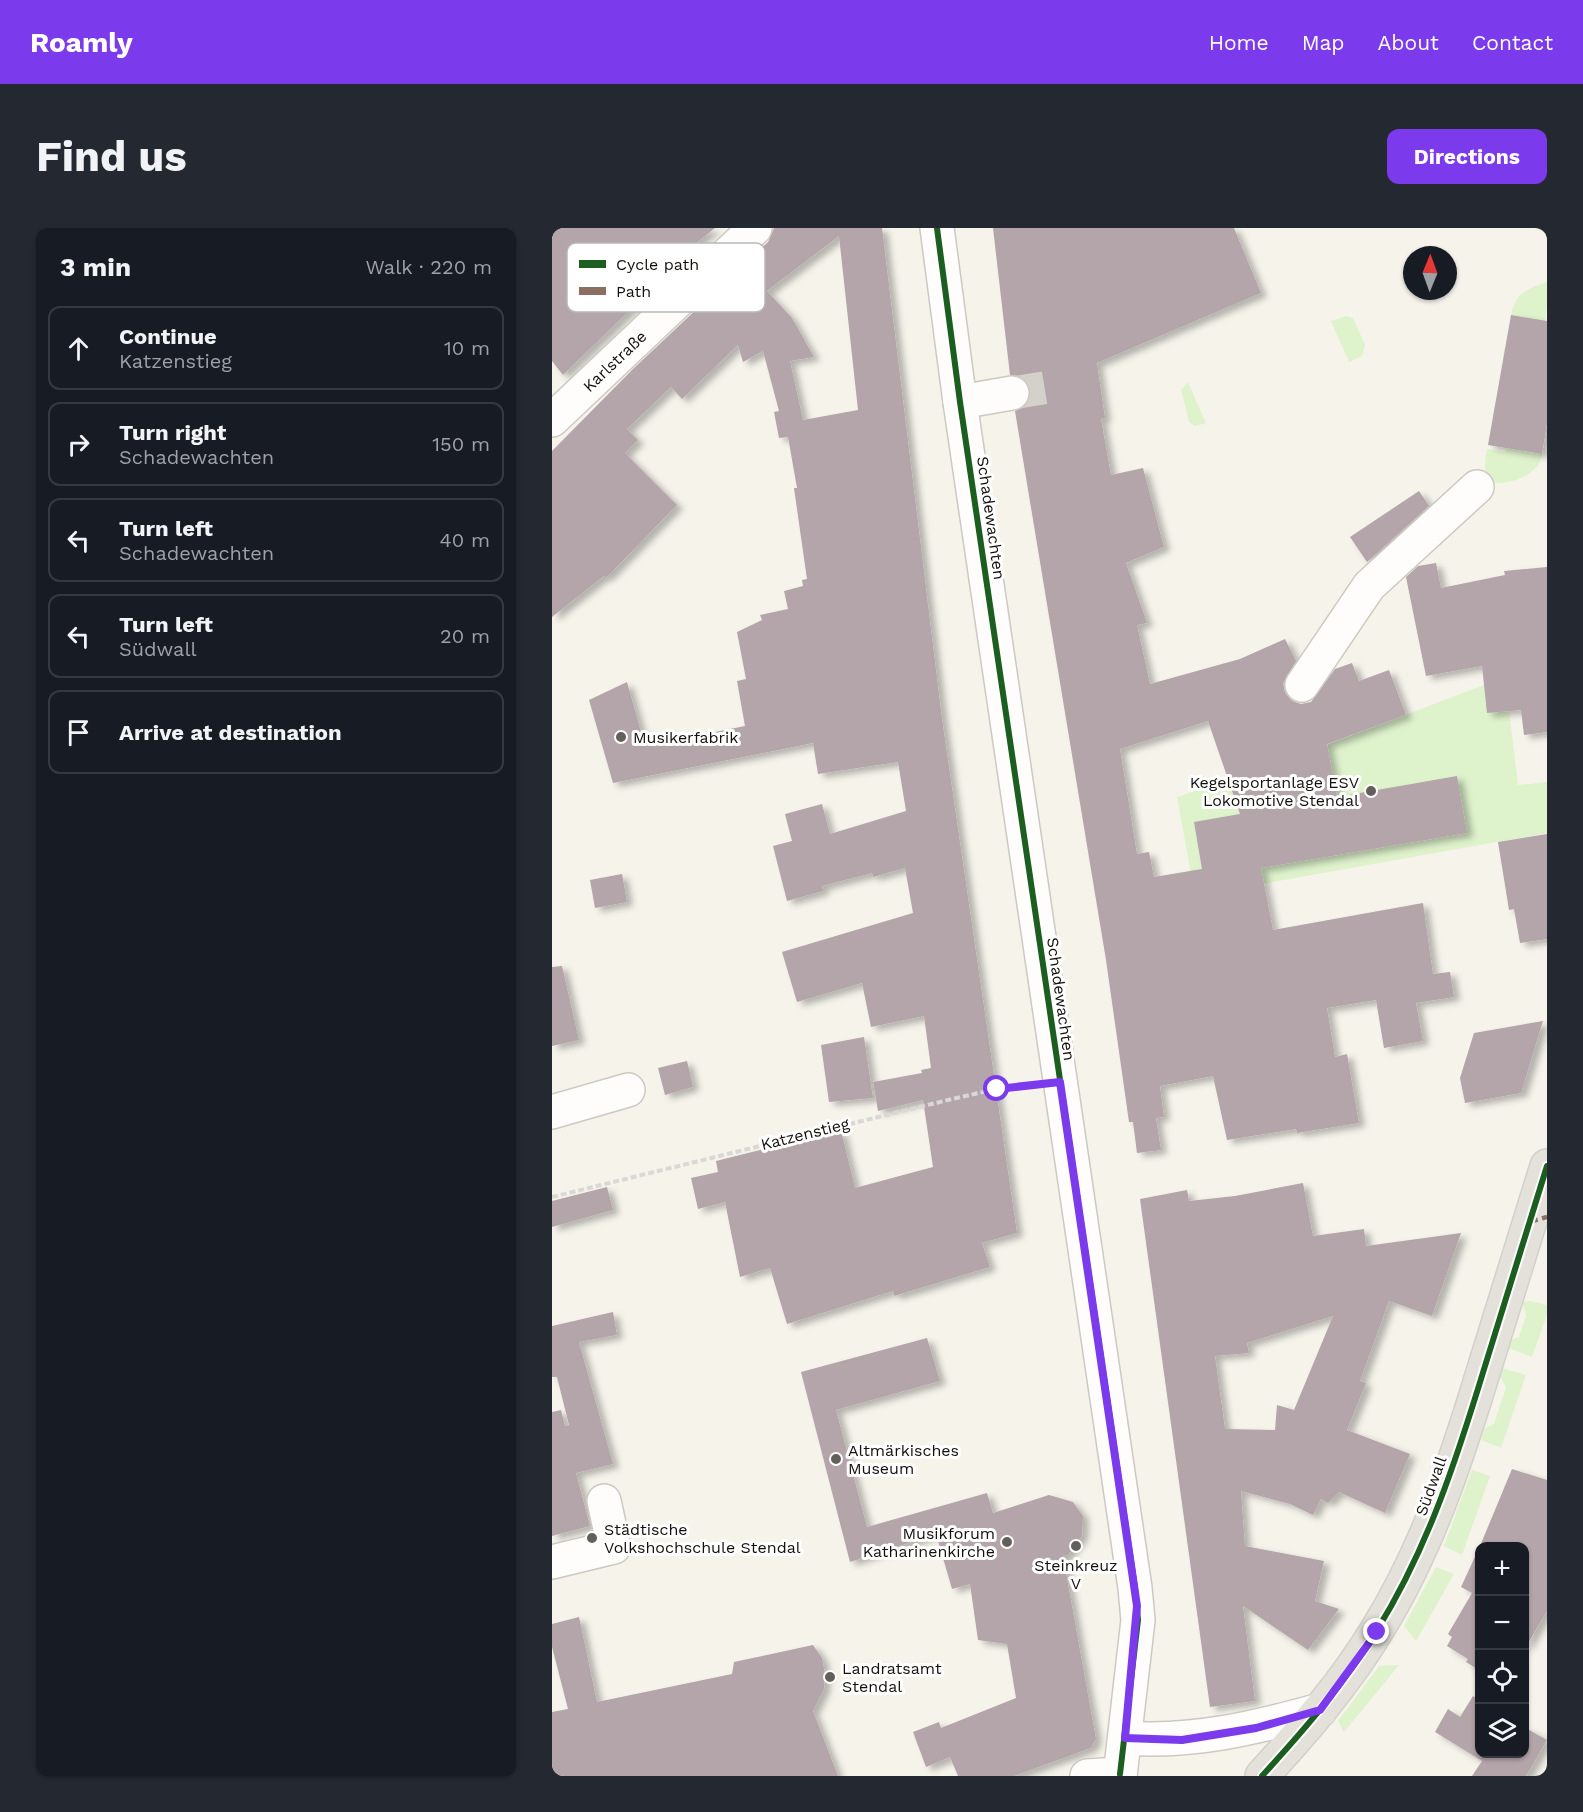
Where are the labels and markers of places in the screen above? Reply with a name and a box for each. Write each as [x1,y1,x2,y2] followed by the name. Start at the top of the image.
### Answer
[633,728,738,747] place label: Musikerfabrik
[614,730,628,744] marker: Musikerfabrik
[1190,773,1359,810] place label: Kegelsportanlage ESV Lokomotive Stendal
[1364,784,1378,798] marker: Kegelsportanlage ESV Lokomotive Stendal
[848,1441,959,1478] place label: Altmärkisches Museum
[829,1452,843,1466] marker: Altmärkisches Museum
[604,1520,801,1557] place label: Städtische Volkshochschule Stendal
[863,1524,995,1561] place label: Musikforum Katharinenkirche
[585,1531,599,1545] marker: Städtische Volkshochschule Stendal
[1000,1535,1014,1549] marker: Musikforum Katharinenkirche
[1069,1539,1083,1553] marker: Steinkreuz V
[1034,1556,1118,1593] place label: Steinkreuz V
[842,1659,942,1696] place label: Landratsamt Stendal
[823,1670,837,1684] marker: Landratsamt Stendal

